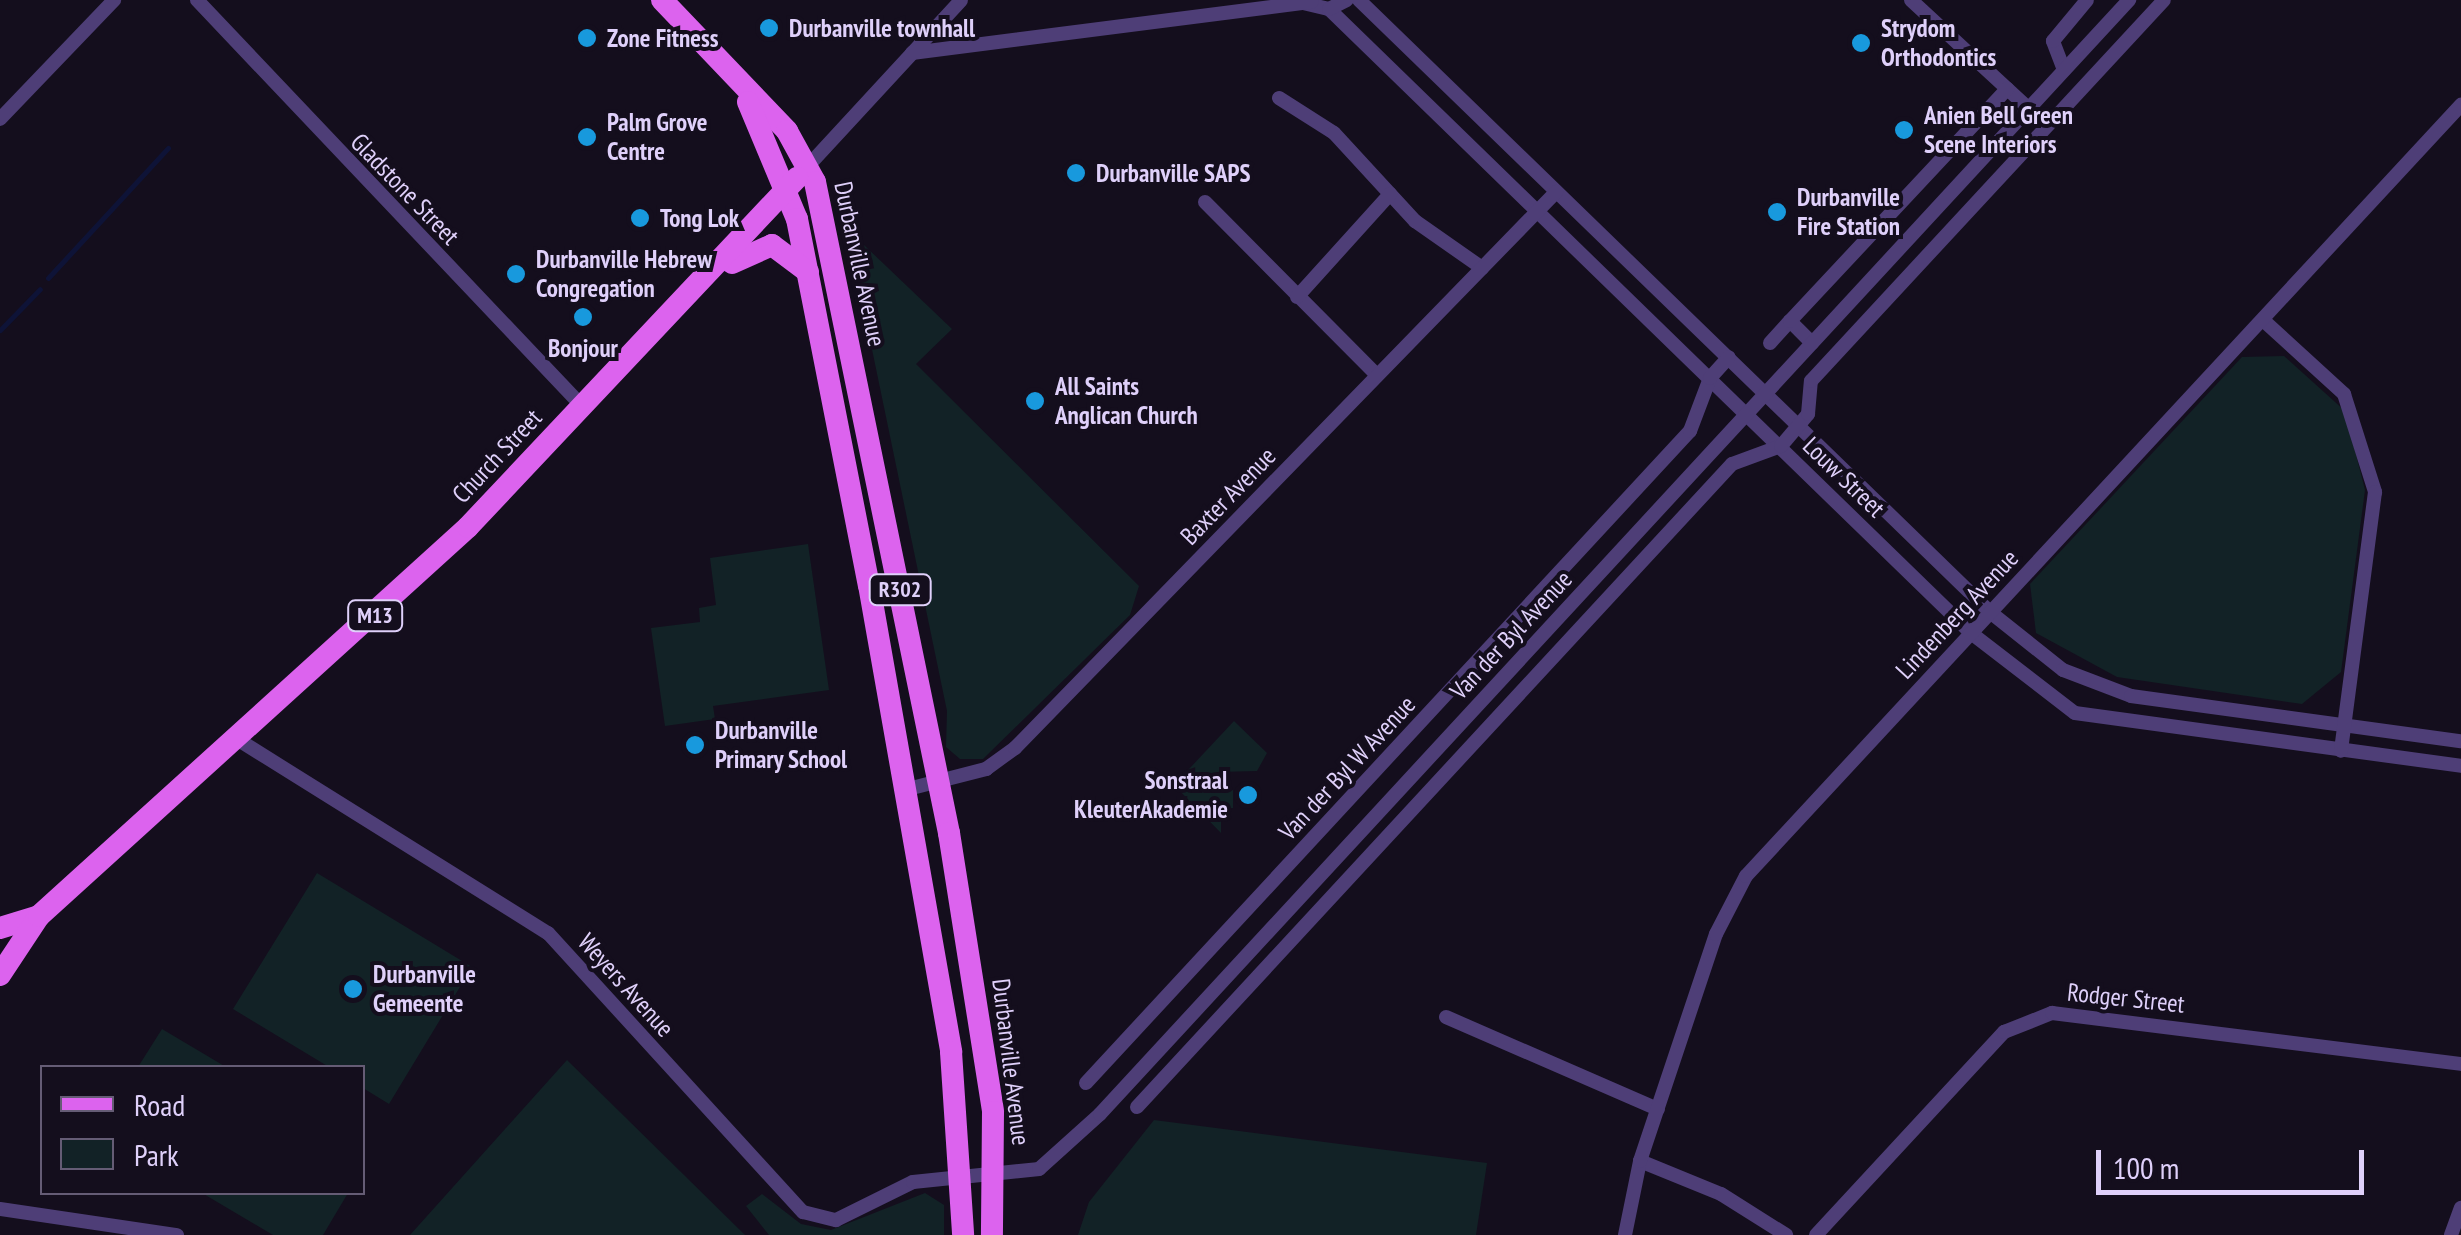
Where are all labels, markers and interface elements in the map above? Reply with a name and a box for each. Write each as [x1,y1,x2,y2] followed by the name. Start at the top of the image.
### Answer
[789,13,975,43] place label: Durbanville townhall
[1881,14,1996,73] place label: Strydom Orthodontics
[758,17,780,39] marker: Durbanville townhall
[607,23,718,53] place label: Zone Fitness
[576,27,598,49] marker: Zone Fitness
[1850,32,1872,54] marker: Strydom Orthodontics
[1924,101,2073,160] place label: Anien Bell Green Scene Interiors
[607,108,708,167] place label: Palm Grove Centre
[1893,119,1915,141] marker: Anien Bell Green Scene Interiors
[576,126,598,148] marker: Palm Grove Centre
[344,127,466,251] street label: Gladstone Street
[1096,158,1250,188] place label: Durbanville SAPS
[1065,162,1087,184] marker: Durbanville SAPS
[828,179,892,349] street label: Durbanville Avenue
[1797,183,1900,242] place label: Durbanville Fire Station
[1766,201,1788,223] marker: Durbanville Fire Station
[660,203,739,233] place label: Tong Lok
[629,207,651,229] marker: Tong Lok
[536,245,712,304] place label: Durbanville Hebrew Congregation
[505,263,527,285] marker: Durbanville Hebrew Congregation
[572,306,594,328] marker: Bonjour
[548,333,618,363] place label: Bonjour
[1055,372,1198,431] place label: All Saints Anglican Church
[1024,390,1046,412] marker: All Saints Anglican Church
[446,403,548,509] street label: Church Street
[1797,431,1891,523] street label: Louw Street
[1174,441,1282,551] street label: Baxter Avenue
[1889,543,2025,685] street label: Lindenberg Avenue
[1444,564,1578,706] street label: Van der Byl Avenue
[868,573,932,607] road number: R302
[345,599,405,633] road number: M13
[1272,689,1422,847] street label: Van der Byl W Avenue
[715,716,848,775] place label: Durbanville Primary School
[684,734,706,756] marker: Durbanville Primary School
[1074,766,1228,825] place label: Sonstraal KleuterAkademie
[1237,784,1259,806] marker: Sonstraal KleuterAkademie
[572,927,680,1043] street label: Weyers Avenue
[373,960,476,1019] place label: Durbanville Gemeente
[986,977,1036,1147] street label: Durbanville Avenue
[2066,977,2186,1019] street label: Rodger Street
[342,978,364,1000] marker: Durbanville Gemeente
[40,1065,365,1195] legend
[134,1085,185,1124] text: Road
[2101,1130,2368,1192] scale bar
[134,1135,179,1174] text: Park
[2113,1148,2179,1187] text: 100 m

